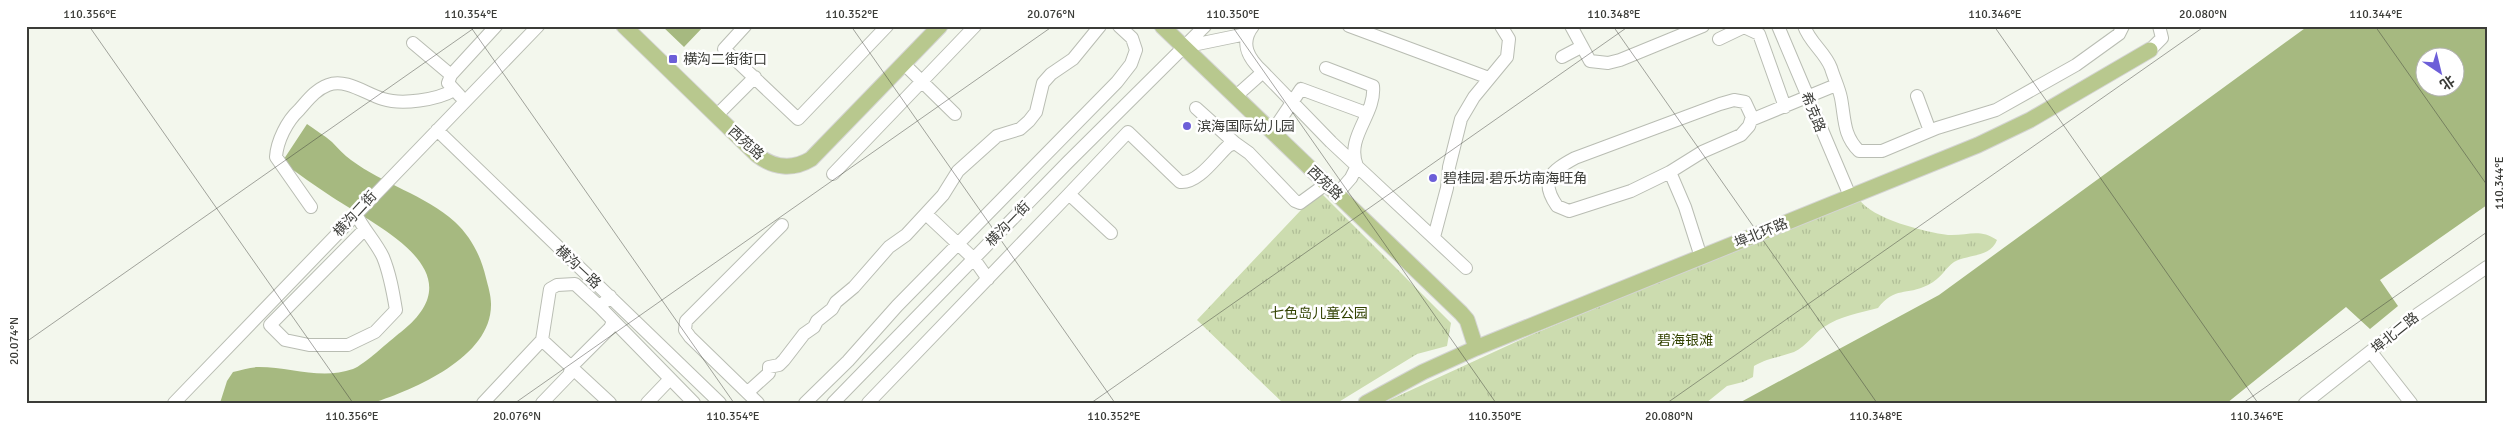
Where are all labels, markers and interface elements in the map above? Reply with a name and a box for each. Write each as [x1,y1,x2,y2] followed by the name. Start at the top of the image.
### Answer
[63,7,117,22] text: 110.356°E
[444,7,498,22] text: 110.354°E
[825,7,879,22] text: 110.352°E
[1027,7,1075,22] text: 20.076°N
[1206,7,1260,22] text: 110.350°E
[1587,7,1641,22] text: 110.348°E
[1968,7,2022,22] text: 110.346°E
[2179,7,2227,22] text: 20.080°N
[2349,7,2403,22] text: 110.344°E
[2416,48,2466,98] north arrow
[683,51,767,68] place label: 横沟二街街口
[667,53,679,65] marker: 横沟二街街口
[2437,71,2458,93] text: 北
[1797,89,1829,135] street label: 希克路
[1197,118,1295,135] place label: 滨海国际幼儿园
[1181,120,1193,132] marker: 滨海国际幼儿园
[725,123,767,163] street label: 西苑路
[2492,156,2507,210] text: 110.344°E
[1304,162,1346,204] street label: 西苑路
[1443,170,1587,187] place label: 碧桂园·碧乐坊南海旺角
[1427,172,1439,184] marker: 碧桂园·碧乐坊南海旺角
[330,188,380,240] street label: 横沟二街
[982,198,1034,250] street label: 横沟一街
[1732,215,1790,251] street label: 埠北环路
[552,242,604,292] street label: 横沟一路
[1270,305,1368,322] park label: 七色岛儿童公园
[2368,309,2422,357] street label: 埠北二路
[7,317,22,365] text: 20.074°N
[1657,332,1713,349] park label: 碧海银滩
[325,409,379,424] text: 110.356°E
[493,409,541,424] text: 20.076°N
[706,409,760,424] text: 110.354°E
[1087,409,1141,424] text: 110.352°E
[1468,409,1522,424] text: 110.350°E
[1645,409,1693,424] text: 20.080°N
[1849,409,1903,424] text: 110.348°E
[2230,409,2284,424] text: 110.346°E

